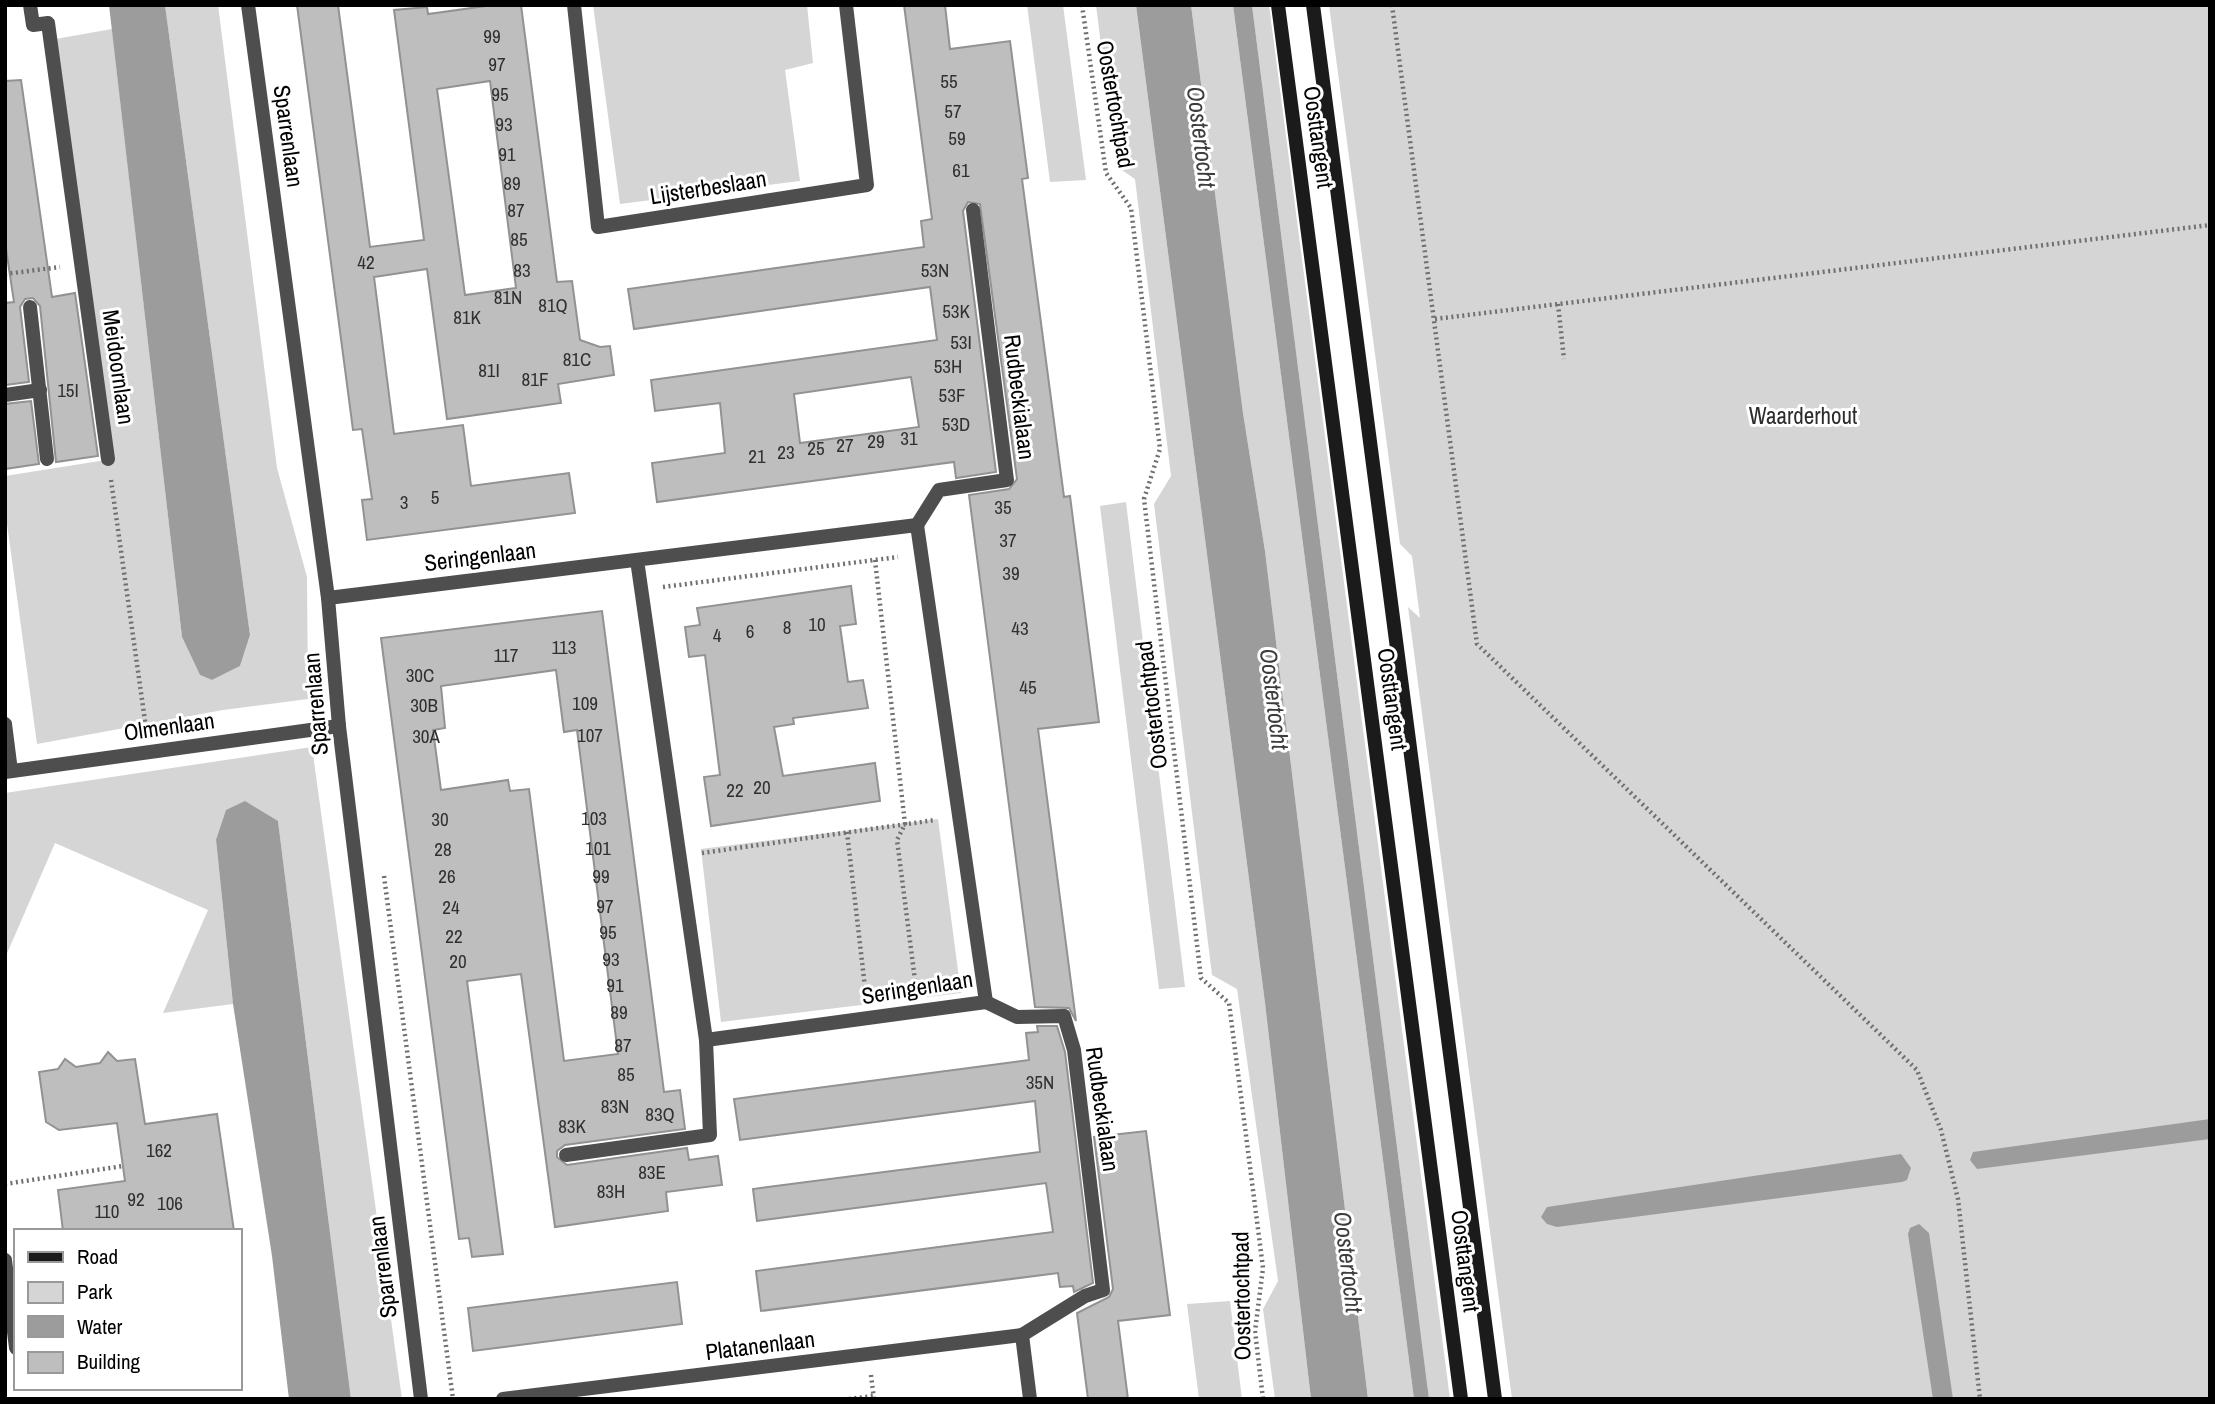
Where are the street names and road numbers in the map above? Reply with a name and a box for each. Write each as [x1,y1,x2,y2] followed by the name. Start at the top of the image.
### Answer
[1090,38,1142,170] street label: Oostertochtpad
[267,83,311,189] street label: Sparrenlaan
[1296,84,1342,190] street label: Oosttangent
[648,163,768,211] street label: Lijsterbeslaan
[96,308,142,426] street label: Meidoornlaan
[997,333,1043,461] street label: Rudbeckialaan
[422,534,538,578] street label: Seringenlaan
[1128,639,1174,771] street label: Oostertochtpad
[1370,646,1416,752] street label: Oosttangent
[295,651,335,757] street label: Sparrenlaan
[122,704,216,748] street label: Olmenlaan
[859,963,975,1011] street label: Seringenlaan
[1079,1045,1127,1173] street label: Rudbeckialaan
[1444,1208,1488,1314] street label: Oosttangent
[360,1214,404,1320] street label: Sparrenlaan
[1224,1231,1258,1361] street label: Oostertochtpad
[703,1323,817,1367] street label: Platanenlaan

